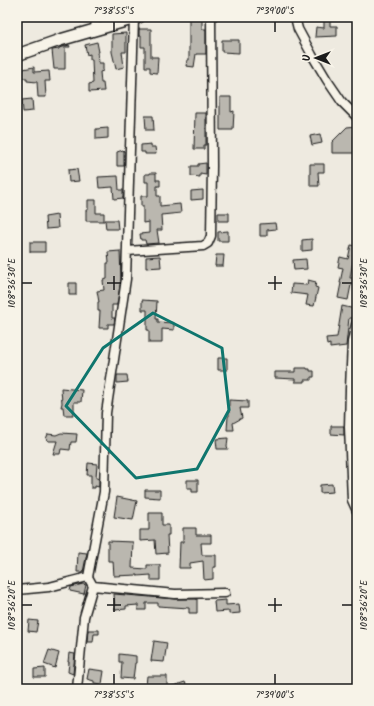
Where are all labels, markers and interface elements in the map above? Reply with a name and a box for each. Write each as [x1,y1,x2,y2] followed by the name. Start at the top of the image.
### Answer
[94,3,135,19] text: 7°38'55"S
[256,3,295,19] text: 7°39'00"S
[296,38,336,78] north arrow
[298,54,316,61] text: U
[4,257,20,308] text: 108°36'30"E
[356,257,372,308] text: 108°36'30"E
[4,579,20,630] text: 108°36'20"E
[356,579,372,630] text: 108°36'20"E
[94,687,135,703] text: 7°38'55"S
[256,687,295,703] text: 7°39'00"S

